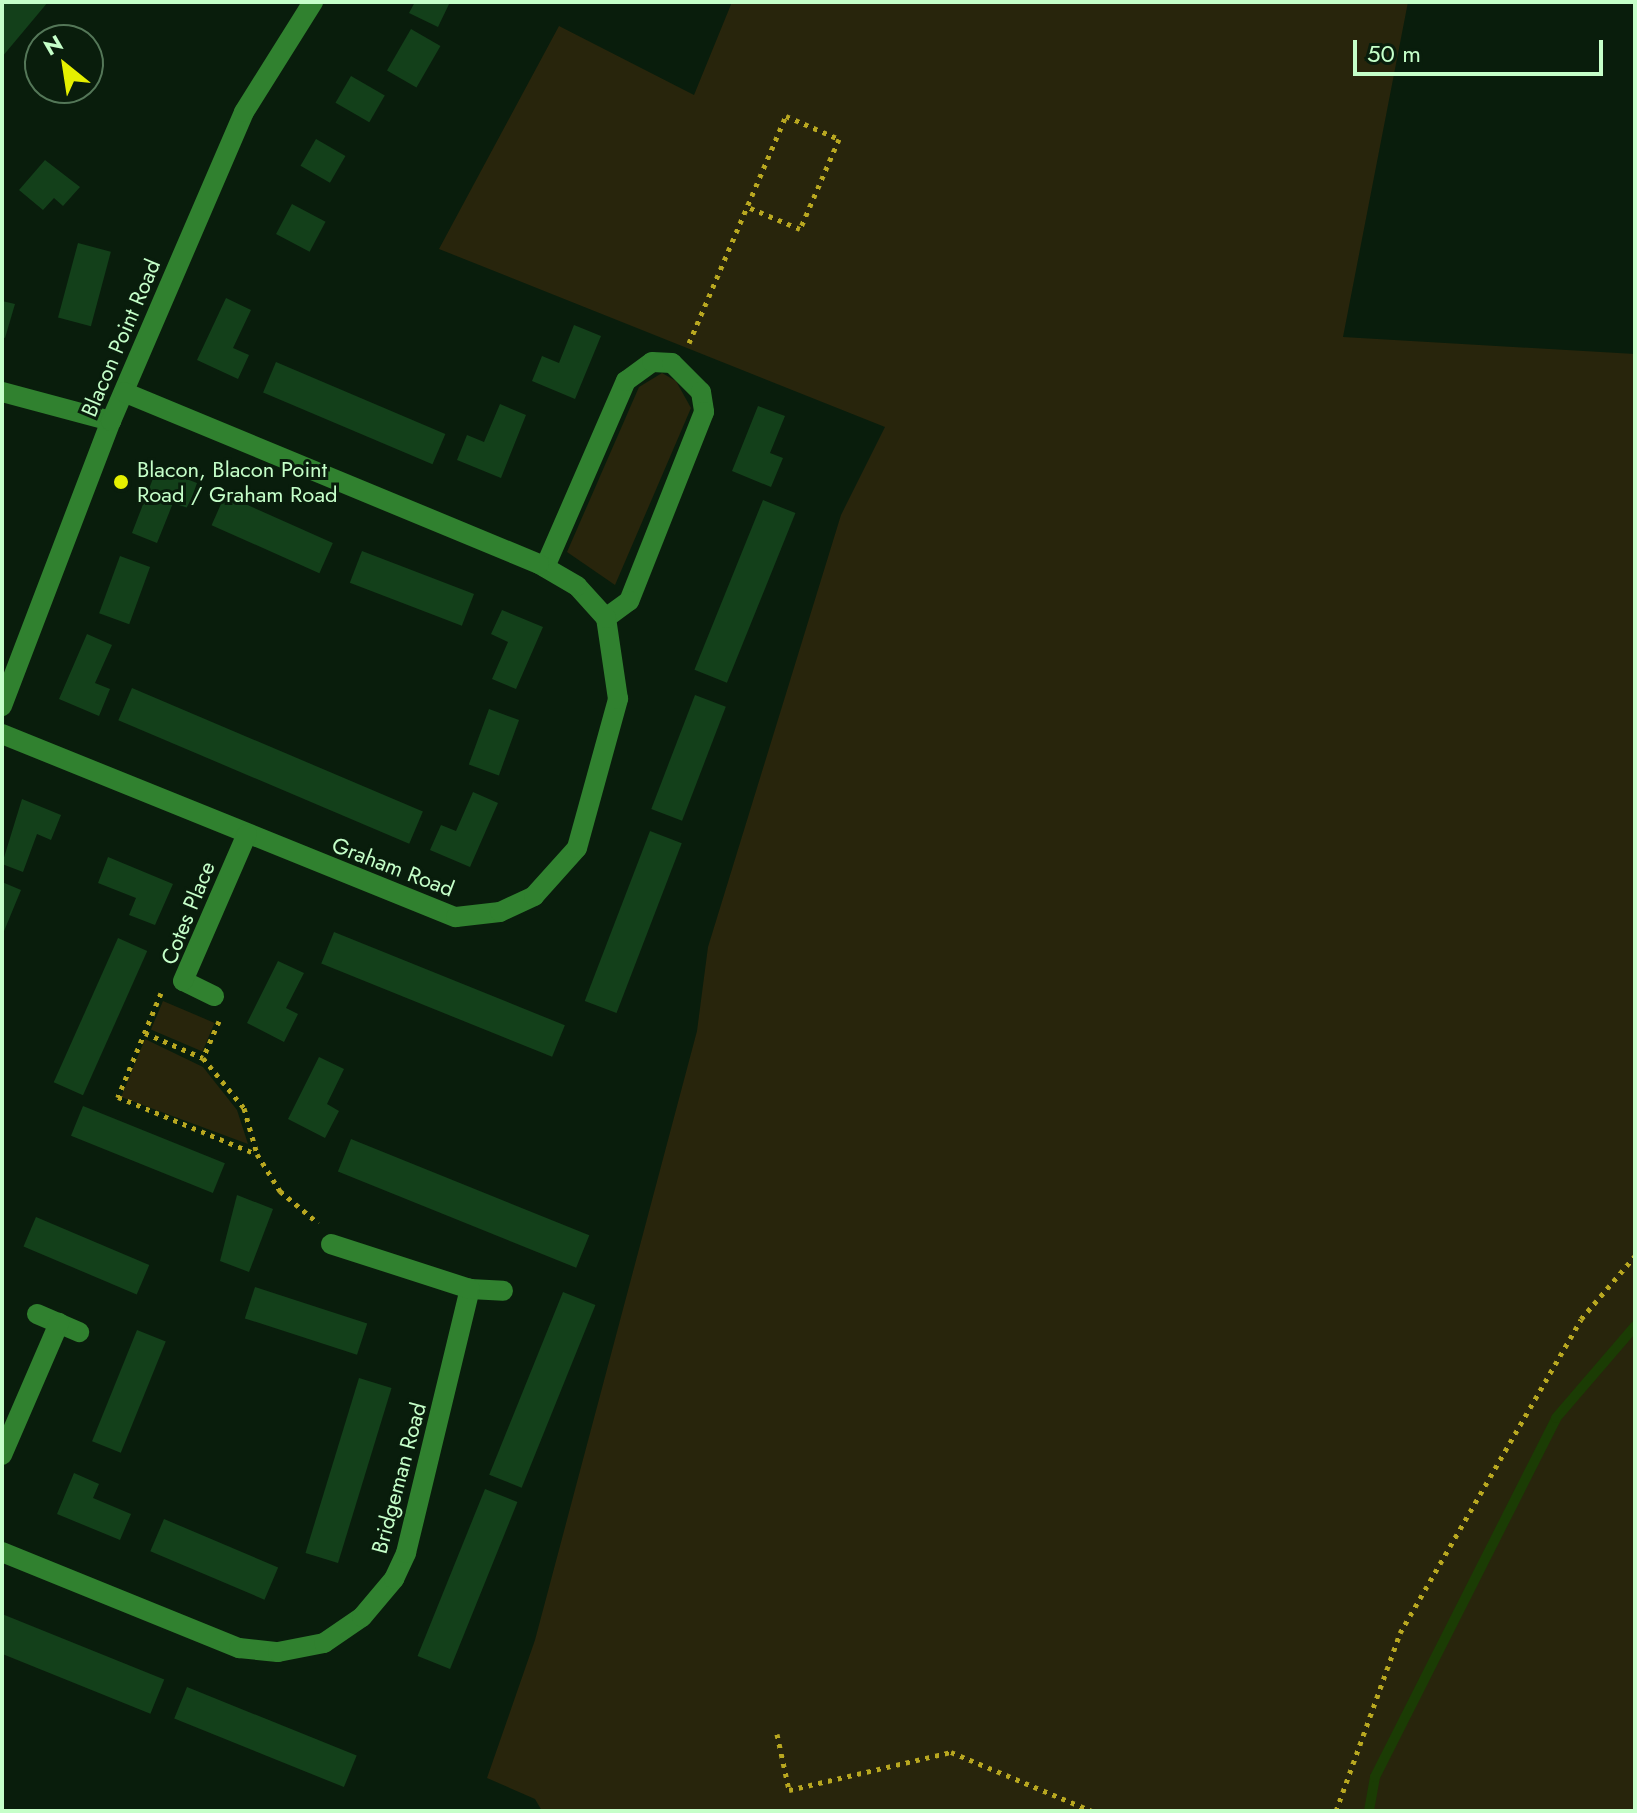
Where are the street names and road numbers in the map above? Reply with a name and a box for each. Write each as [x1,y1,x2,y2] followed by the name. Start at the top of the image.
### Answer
[76,255,166,421] street label: Blacon Point Road
[328,832,458,902] street label: Graham Road
[155,858,221,968] street label: Cotes Place
[366,1400,432,1556] street label: Bridgeman Road

